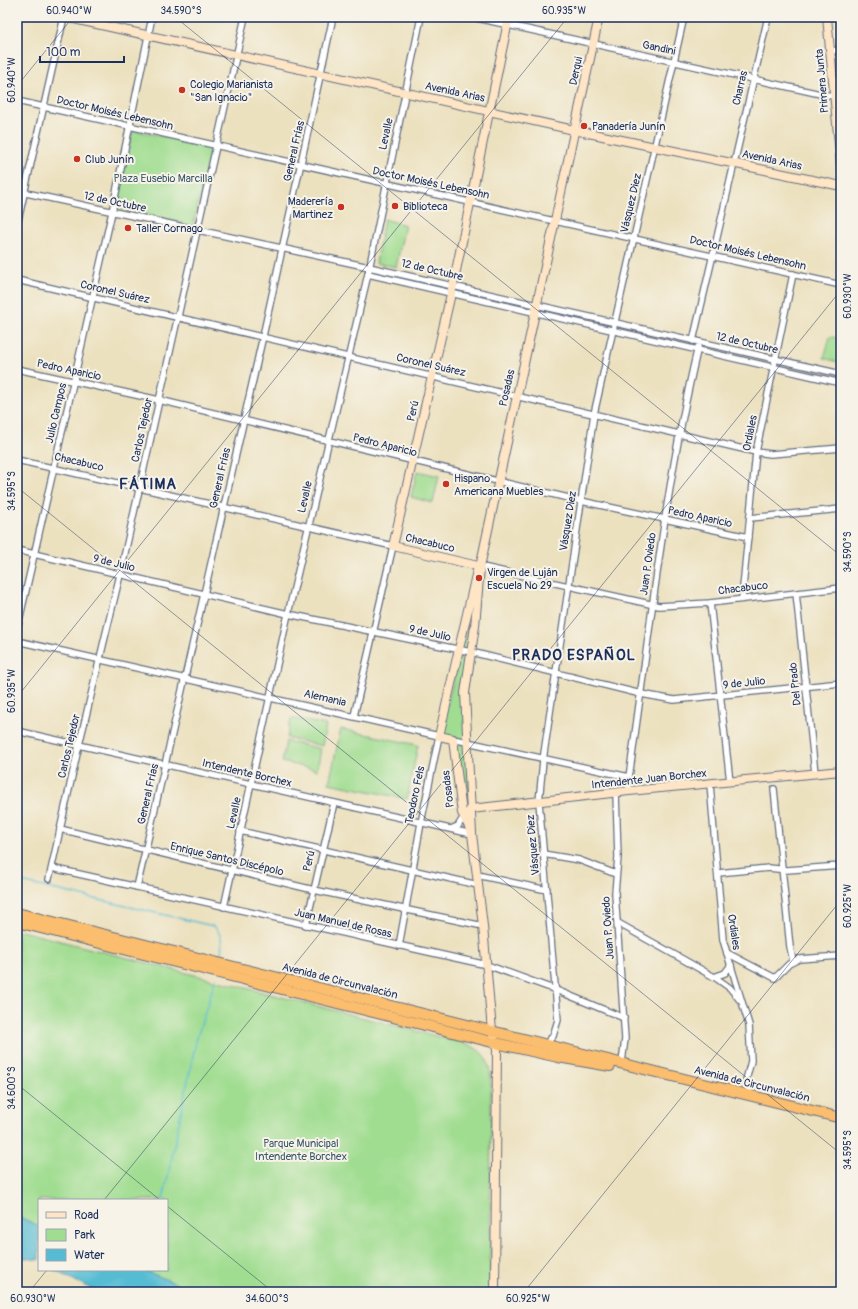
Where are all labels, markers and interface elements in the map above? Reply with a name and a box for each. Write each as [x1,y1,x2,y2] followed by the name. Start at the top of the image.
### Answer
[46,5,92,17] text: 60.940°W
[160,5,202,17] text: 34.590°S
[542,5,586,17] text: 60.935°W
[40,38,124,64] scale bar
[641,38,677,58] street label: Gandini
[46,45,81,60] text: 100 m
[813,48,831,114] street label: Primera Junta
[567,55,585,86] street label: Derqui
[6,57,18,103] text: 60.940°W
[730,69,750,106] street label: Charras
[190,78,273,104] place label: Colegio Marianista "San Ignacio"
[424,79,486,105] street label: Avenida Arias
[177,85,187,95] marker: Colegio Marianista "San Ignacio"
[55,93,175,133] street label: Doctor Moisés Lebensohn
[376,116,396,151] street label: Levalle
[281,119,307,183] street label: General Frías
[592,120,666,133] place label: Panadería Junín
[579,121,589,131] marker: Panadería Junín
[741,147,803,173] street label: Avenida Arias
[85,153,134,166] place label: Club Junín
[72,154,82,164] marker: Club Junín
[371,164,491,202] street label: Doctor Moisés Lebensohn
[113,172,213,185] park label: Plaza Eusebio Marcilla
[618,172,644,234] street label: Vásquez Diez
[83,189,148,215] street label: 12 de Octubre
[288,195,333,221] place label: Maderería Martinez
[403,200,448,213] place label: Biblioteca
[390,201,400,211] marker: Biblioteca
[336,202,346,212] marker: Maderería Martinez
[136,222,203,235] place label: Taller Cornago
[123,223,133,233] marker: Taller Cornago
[688,233,808,273] street label: Doctor Moisés Lebensohn
[400,257,465,284] street label: 12 de Octubre
[842,273,854,319] text: 60.930°W
[79,278,151,306] street label: Coronel Suárez
[715,330,780,357] street label: 12 de Octubre
[395,351,467,379] street label: Coronel Suárez
[36,357,103,383] street label: Pedro Aparicio
[496,368,518,408] street label: Posadas
[43,382,69,444] street label: Julio Campos
[129,397,155,463] street label: Carlos Tejedor
[404,399,422,423] street label: Perú
[740,414,760,452] street label: Ordiales
[352,431,419,459] street label: Pedro Aparicio
[207,446,233,510] street label: General Frías
[53,450,105,474] street label: Chacabuco
[6,471,18,511] text: 34.595°S
[454,472,543,498] place label: Hispano Americana Muebles
[119,475,177,494] district label: FÁTIMA
[295,479,315,514] street label: Levalle
[441,479,451,489] marker: Hispano Americana Muebles
[557,490,579,552] street label: Vásquez Diez
[667,504,734,530] street label: Pedro Aparicio
[404,531,456,555] street label: Chacabuco
[842,531,854,573] text: 34.590°S
[637,532,659,596] street label: Juan P. Oviedo
[92,552,136,574] street label: 9 de Julio
[487,566,558,592] place label: Virgen de Luján Escuela Nº 29
[474,573,484,583] marker: Virgen de Luján Escuela Nº 29
[717,578,769,598] street label: Chacabuco
[408,622,452,644] street label: 9 de Julio
[512,646,636,665] district label: PRADO ESPAÑOL
[786,662,804,706] street label: Del Prado
[6,669,18,713] text: 60.935°W
[722,674,766,692] street label: 9 de Julio
[303,687,347,709] street label: Alemania
[55,713,83,779] street label: Carlos Tejedor
[201,756,293,790] street label: Intendente Borchex
[135,762,161,826] street label: General Frías
[402,765,428,825] street label: Teodoro Fels
[591,766,707,792] street label: Intendente Juan Borchex
[439,770,457,808] street label: Posadas
[224,795,244,830] street label: Levalle
[524,814,542,876] street label: Vásquez Diez
[169,840,285,878] street label: Enrique Santos Discépolo
[300,849,318,873] street label: Perú
[842,884,854,928] text: 60.925°W
[599,896,617,960] street label: Juan P. Oviedo
[293,905,393,941] street label: Juan Manuel de Rosas
[725,913,743,951] street label: Ordiales
[281,960,399,1002] street label: Avenida de Circunvalación
[693,1063,811,1105] street label: Avenida de Circunvalación
[6,1066,18,1110] text: 34.600°S
[842,1130,854,1170] text: 34.595°S
[255,1137,347,1163] park label: Parque Municipal Intendente Borchex
[38,1199,168,1271] legend
[74,1208,99,1223] text: Road
[74,1228,95,1243] text: Park
[74,1248,105,1263] text: Water
[10,1293,56,1305] text: 60.930°W
[245,1293,289,1305] text: 34.600°S
[506,1293,550,1305] text: 60.925°W

